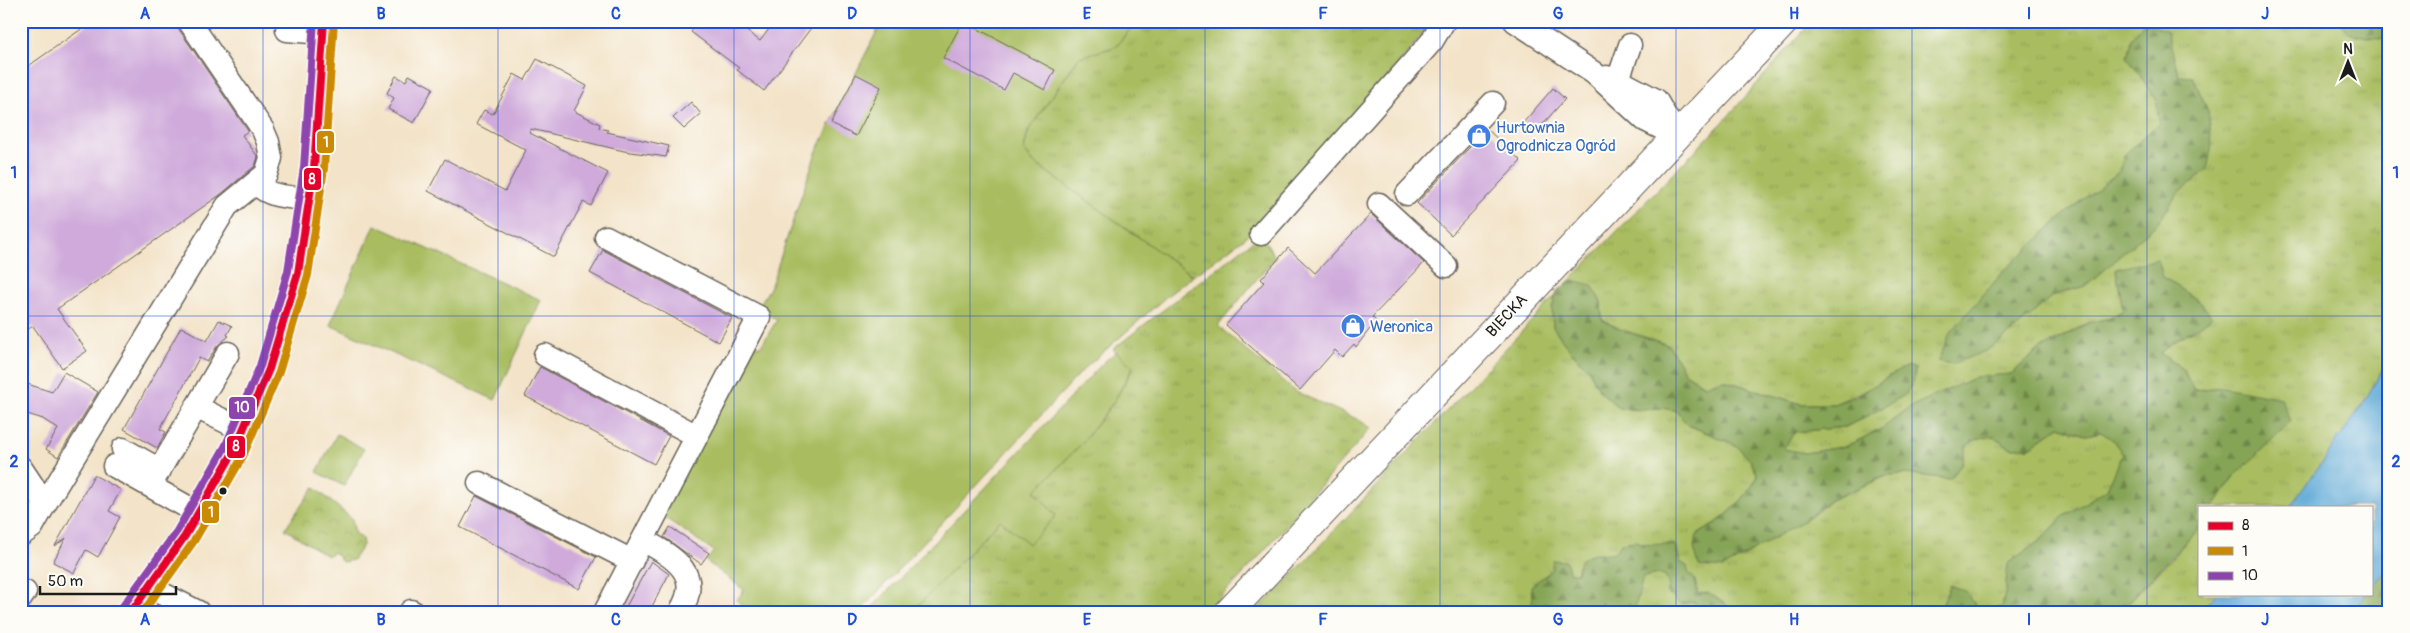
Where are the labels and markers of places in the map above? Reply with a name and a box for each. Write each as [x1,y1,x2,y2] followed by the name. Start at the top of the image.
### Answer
[1496,118,1616,156] place label: Hurtownia Ogrodnicza Ogród
[1466,123,1492,149] shop icon: Hurtownia Ogrodnicza Ogród
[1340,313,1366,339] shop icon: Weronica
[1370,317,1433,337] place label: Weronica
[218,486,228,496] unlabelled marker

